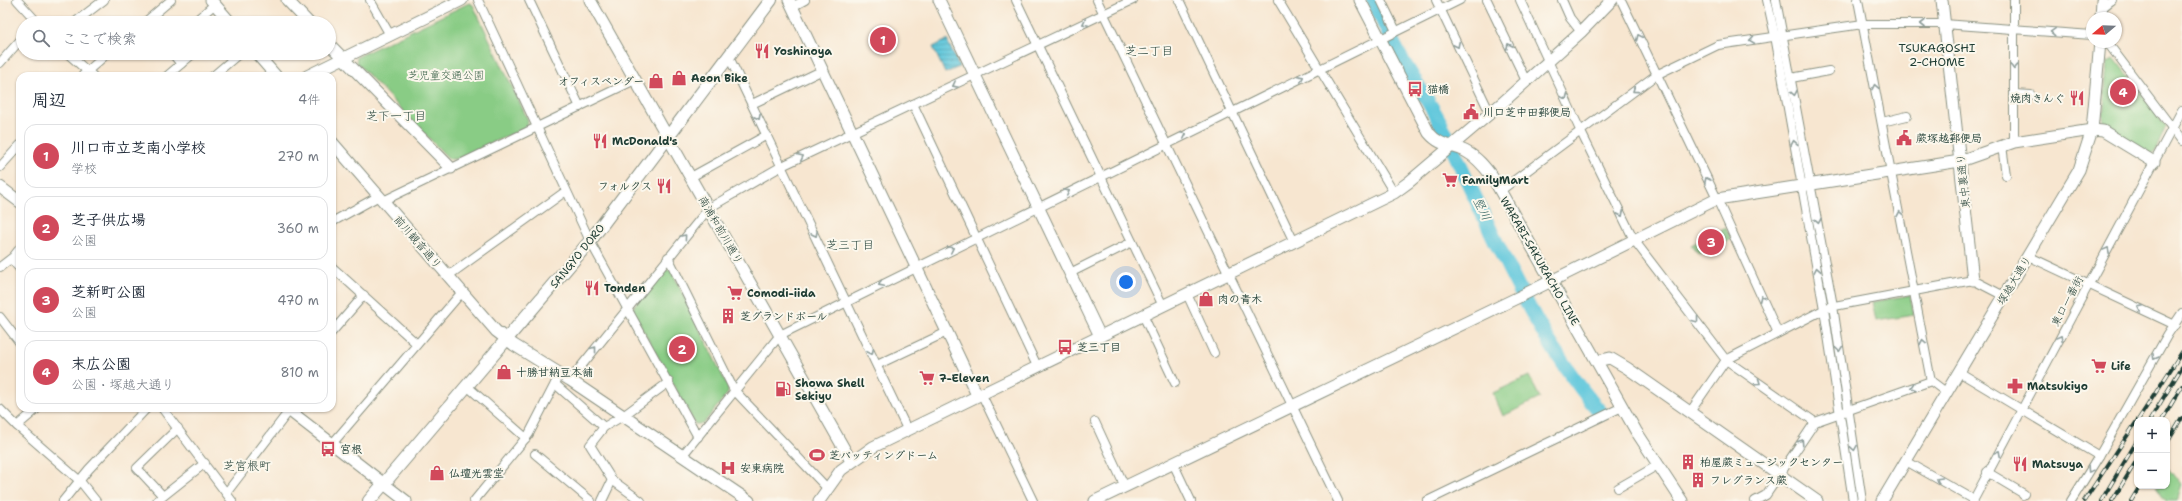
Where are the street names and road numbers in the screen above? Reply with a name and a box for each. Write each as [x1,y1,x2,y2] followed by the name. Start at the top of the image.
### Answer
[1953,153,1974,209] street label: 東中裏通り
[695,193,746,267] street label: 南浦和前川通り
[1496,194,1583,329] street label: WARABI-SAKURACHO LINE
[390,213,445,272] street label: 前川観音通り
[547,221,608,292] street label: SANGYO DORO
[1994,253,2035,308] street label: 塚越大通り
[2048,273,2087,329] street label: 東口一番街

